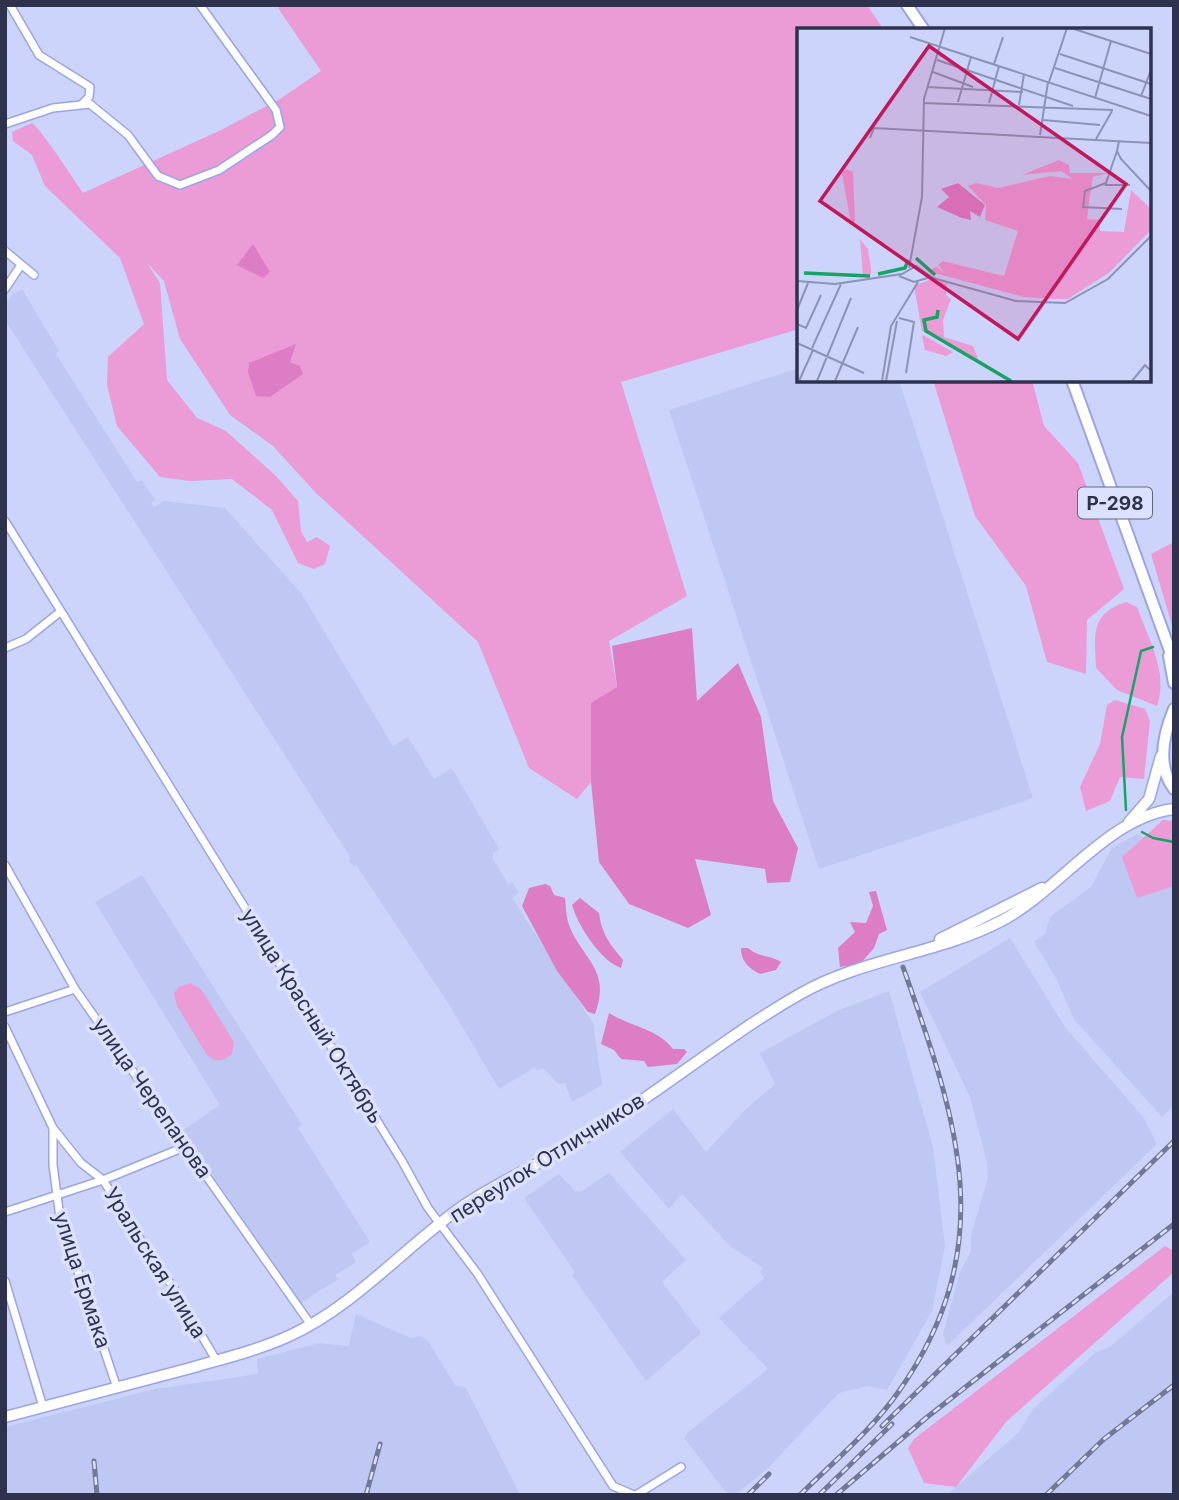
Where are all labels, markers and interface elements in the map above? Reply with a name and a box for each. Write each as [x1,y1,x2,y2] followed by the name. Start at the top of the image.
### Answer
[797,28,1151,382] inset map
[1078,488,1152,518] road number: Р-298
[236,904,389,1128] street label: улица Красный Октябрь
[88,1013,217,1183] street label: улица Черепанова
[445,1087,649,1228] street label: переулок Отличников
[99,1183,212,1343] street label: Уральская улица
[49,1208,116,1351] street label: улица Ермака

